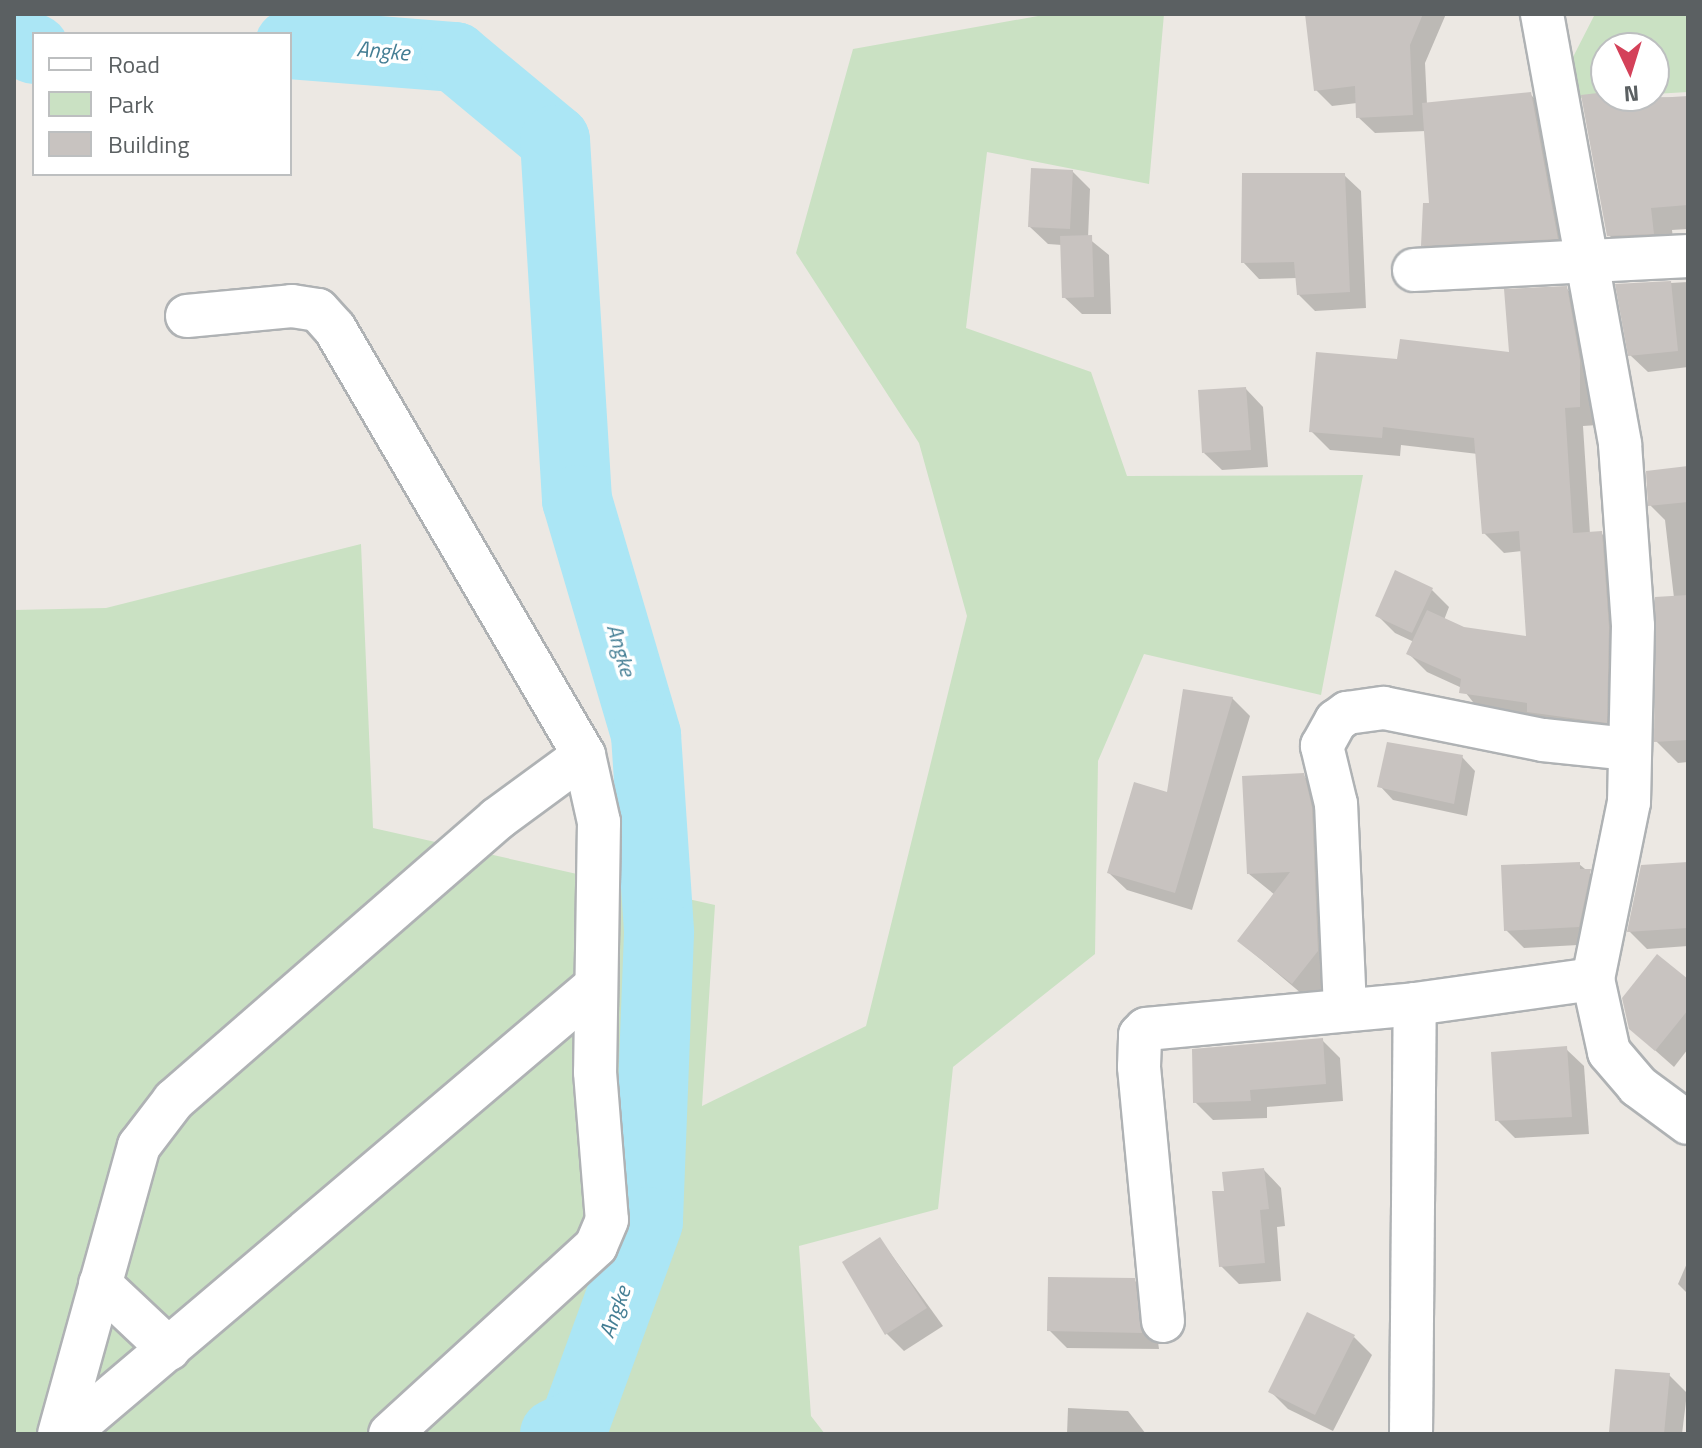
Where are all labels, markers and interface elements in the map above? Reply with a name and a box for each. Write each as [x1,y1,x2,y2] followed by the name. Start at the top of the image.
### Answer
[32,32,292,176] legend
[1590,32,1670,112] north arrow
[355,36,411,66] water label: Angke
[108,46,160,82] text: Road
[1623,76,1640,111] text: N
[108,86,154,122] text: Park
[108,126,190,162] text: Building
[601,621,641,679] water label: Angke
[594,1283,636,1341] water label: Angke

